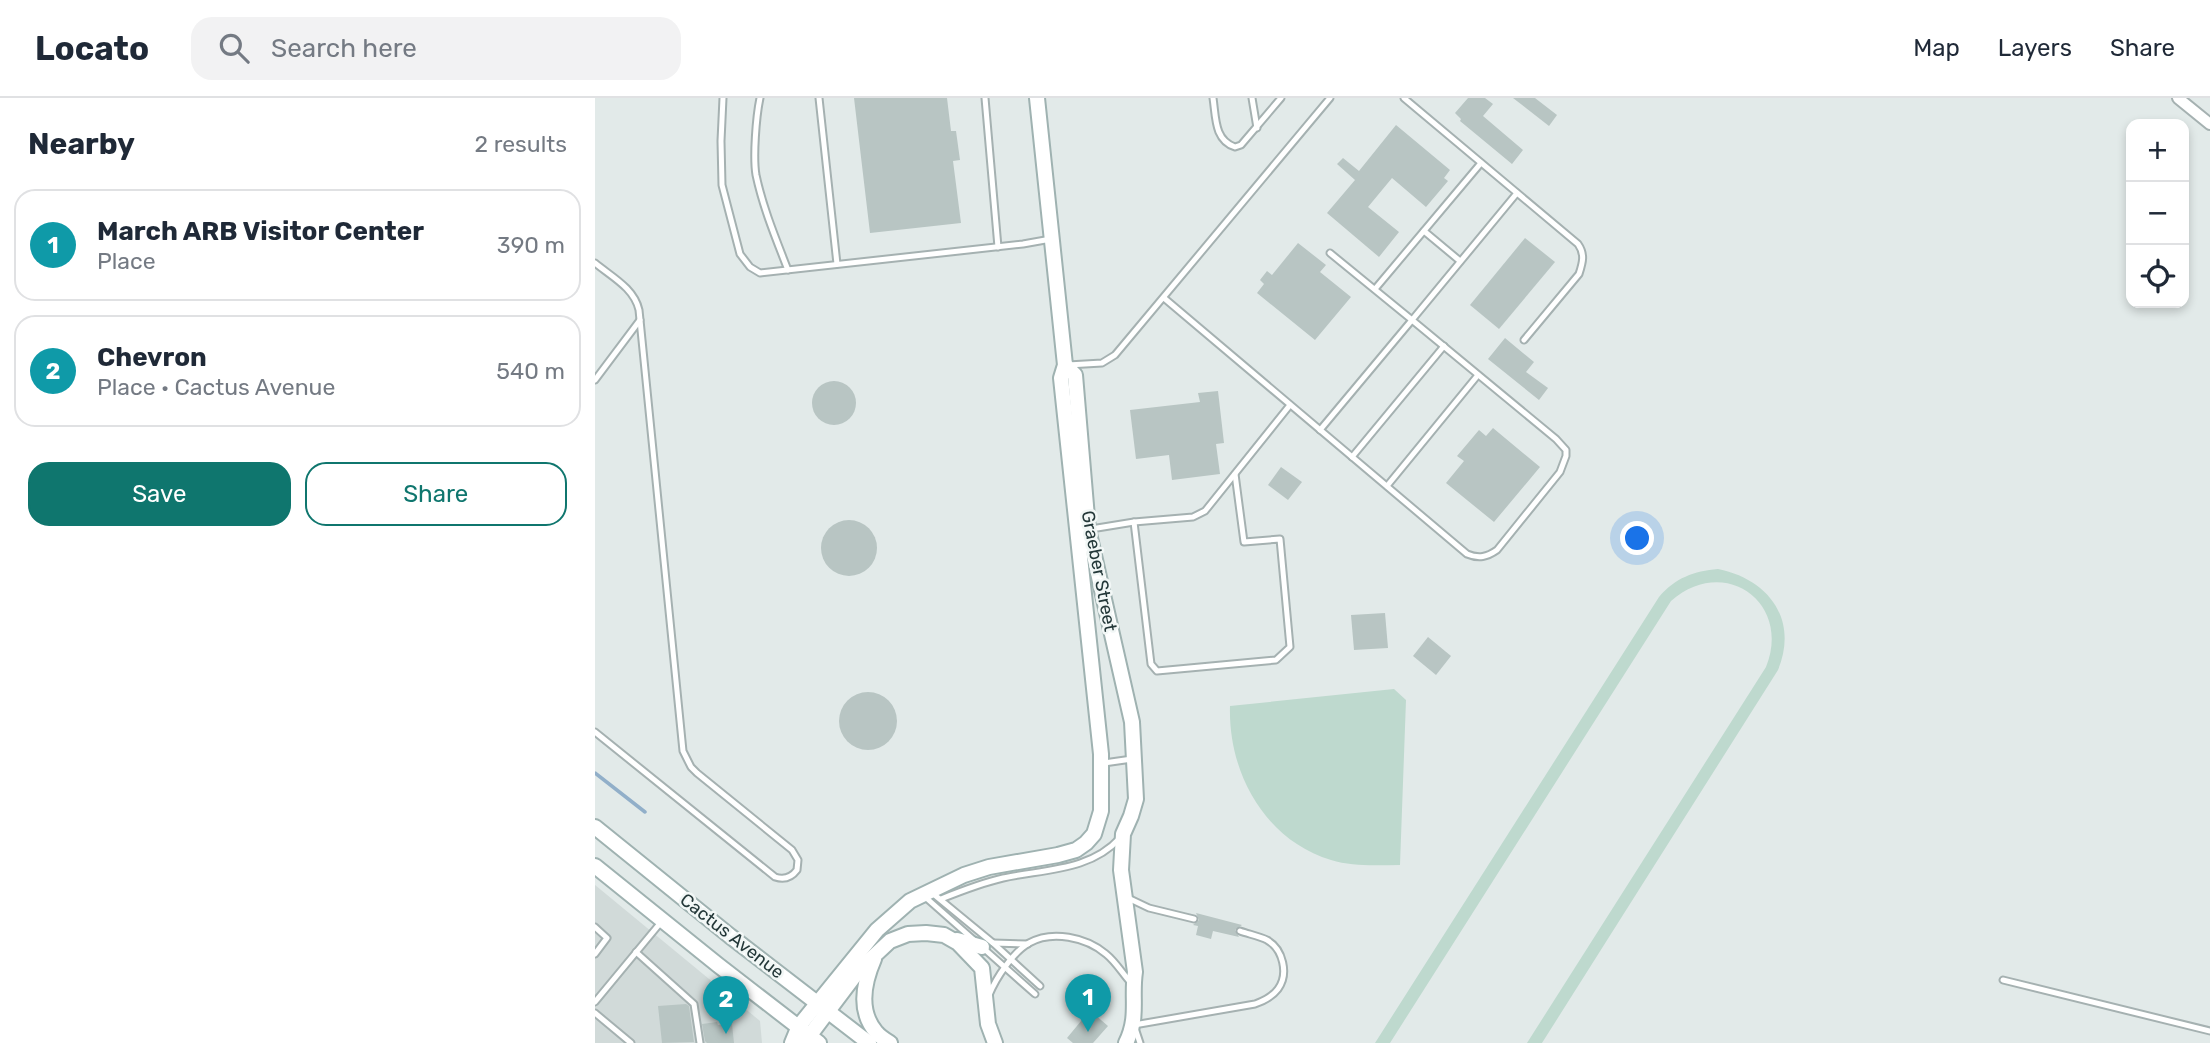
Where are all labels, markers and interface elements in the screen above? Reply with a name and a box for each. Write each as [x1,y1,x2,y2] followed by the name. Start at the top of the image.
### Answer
[191,17,681,80] search box
[35,29,149,68] text: Locato
[215,29,253,67] icon: search
[271,33,417,64] text: Search here
[1913,34,1960,62] text: Map
[1998,34,2072,62] text: Layers
[2110,34,2175,62] text: Share
[2126,119,2189,308] map controls
[2126,119,2189,182] button: +
[28,126,135,162] text: Nearby
[475,130,567,158] text: 2 results
[2126,182,2189,245] button: −
[97,216,424,247] text: March ARB Visitor Center
[47,231,59,259] text: 1
[497,231,565,259] text: 390 m
[2126,245,2189,308] button: locate
[97,247,156,275] text: Place
[97,342,207,373] text: Chevron
[46,357,60,385] text: 2
[496,357,565,385] text: 540 m
[97,373,335,401] text: Place · Cactus Avenue
[28,462,291,526] button: Save
[305,462,567,526] button: Share
[1077,509,1121,633] street label: Graeber Street
[1620,521,1654,555] your location
[676,889,788,983] street label: Cactus Avenue
[1065,974,1111,1032] pin: 1
[703,976,749,1034] pin: 2

